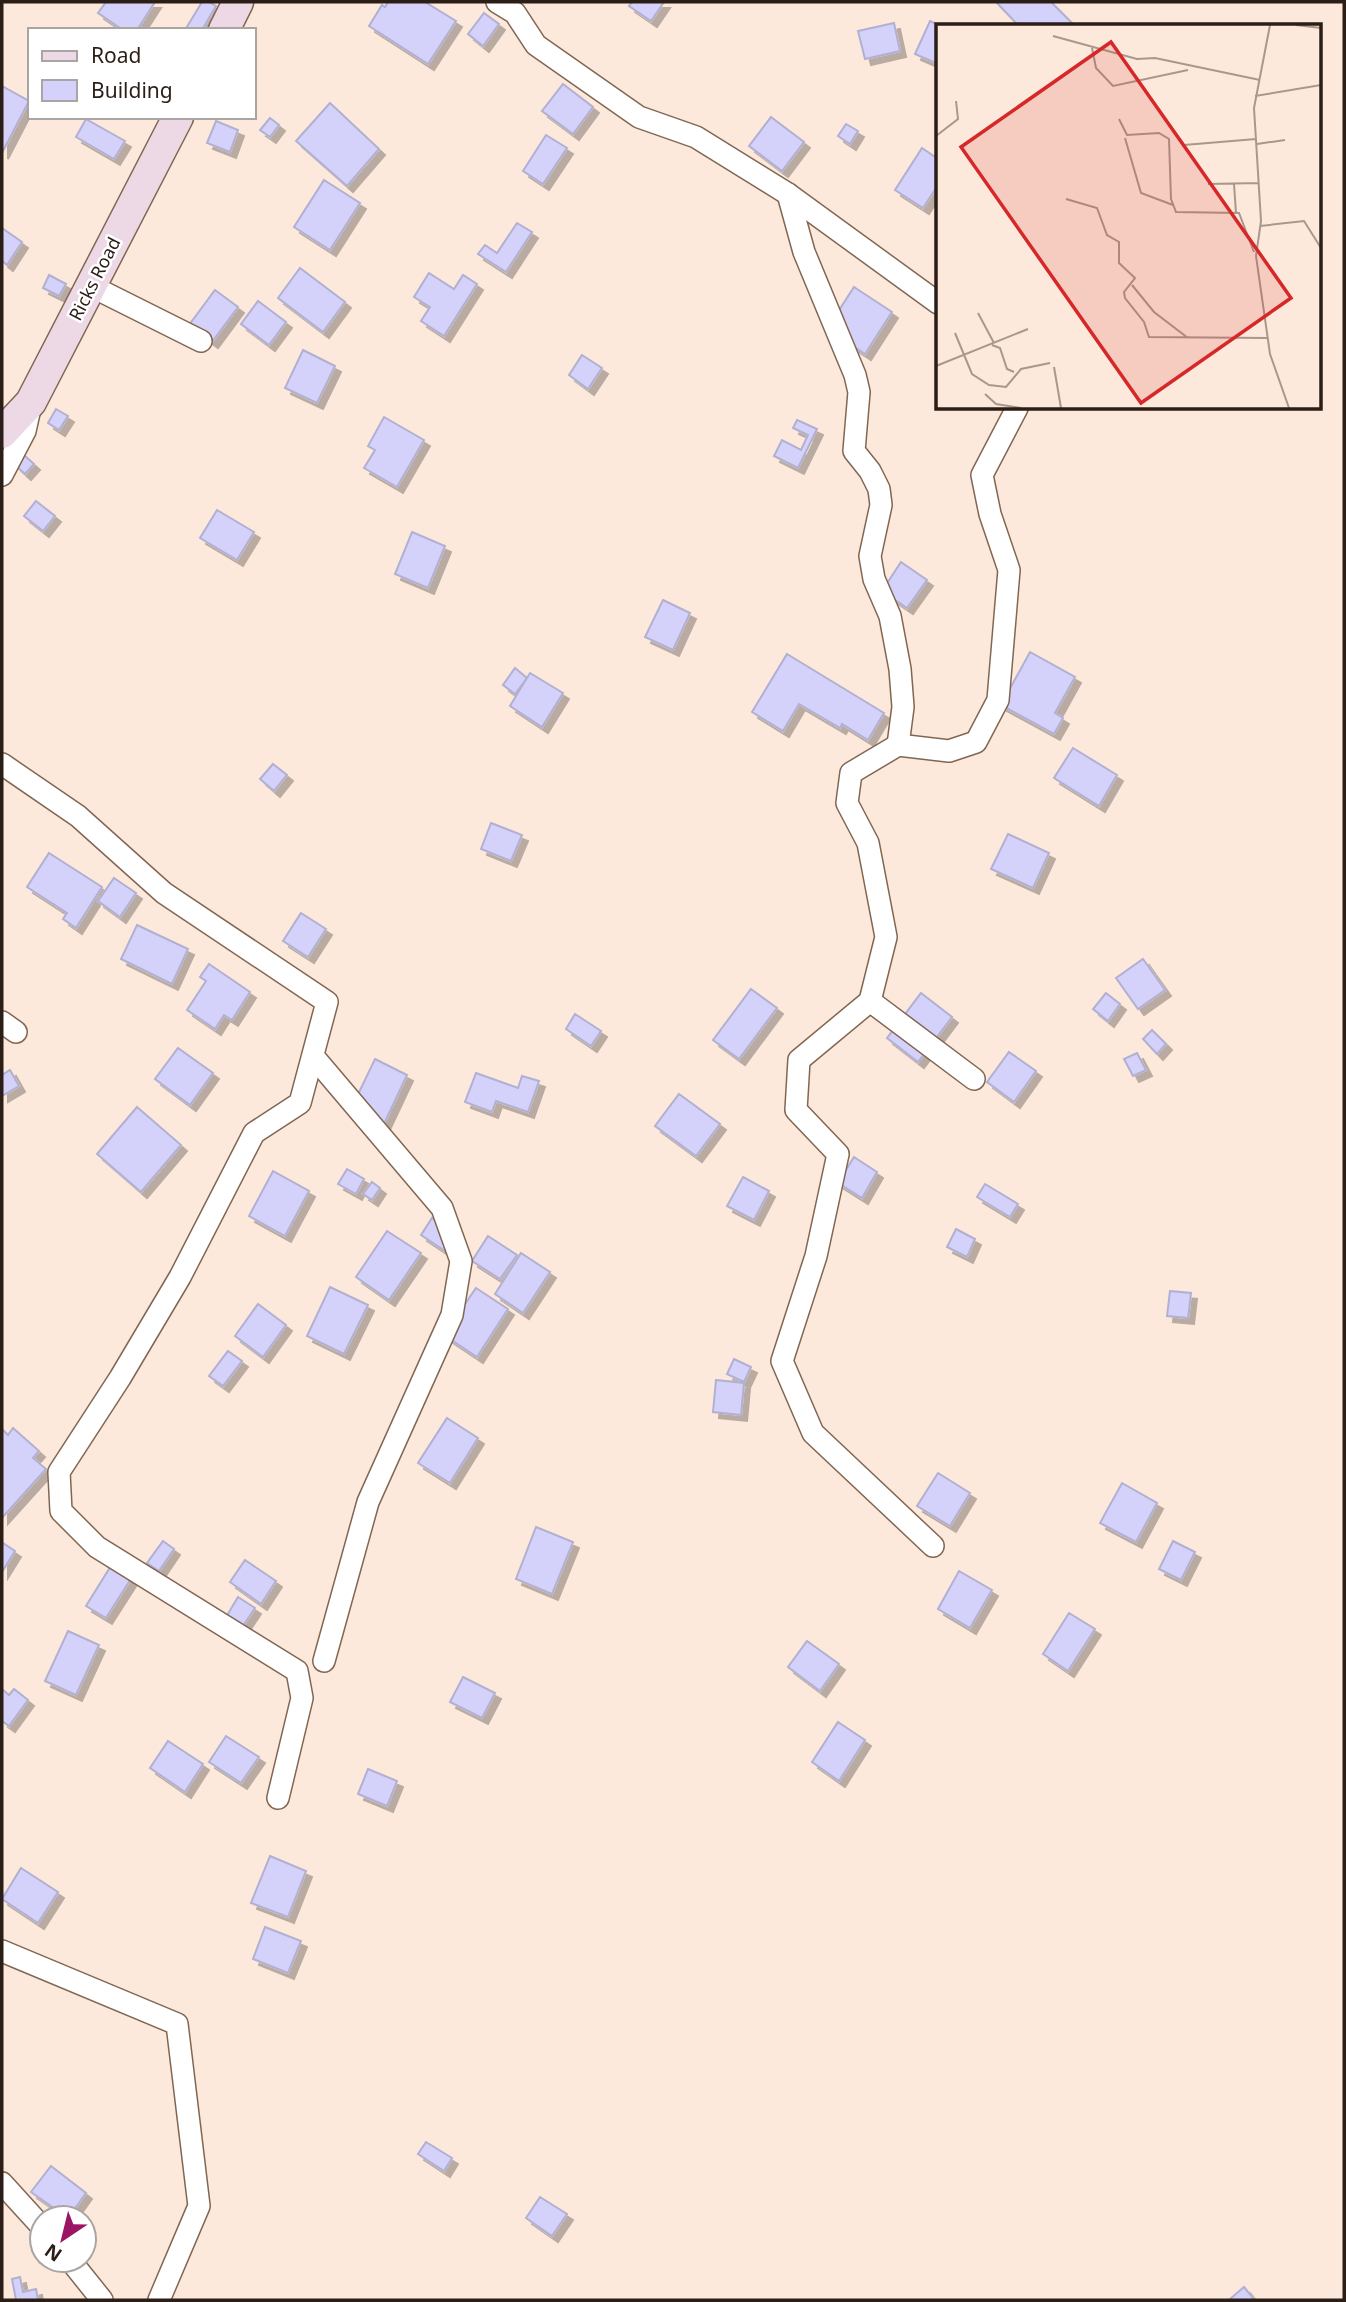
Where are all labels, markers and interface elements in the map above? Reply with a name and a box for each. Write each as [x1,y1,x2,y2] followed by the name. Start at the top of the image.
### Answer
[936,24,1322,410] inset map
[28,28,256,119] legend
[91,41,141,69] text: Road
[91,76,173,104] text: Building
[63,233,125,324] street label: Ricks Road
[28,2204,98,2274] north arrow
[39,2238,67,2268] text: N

